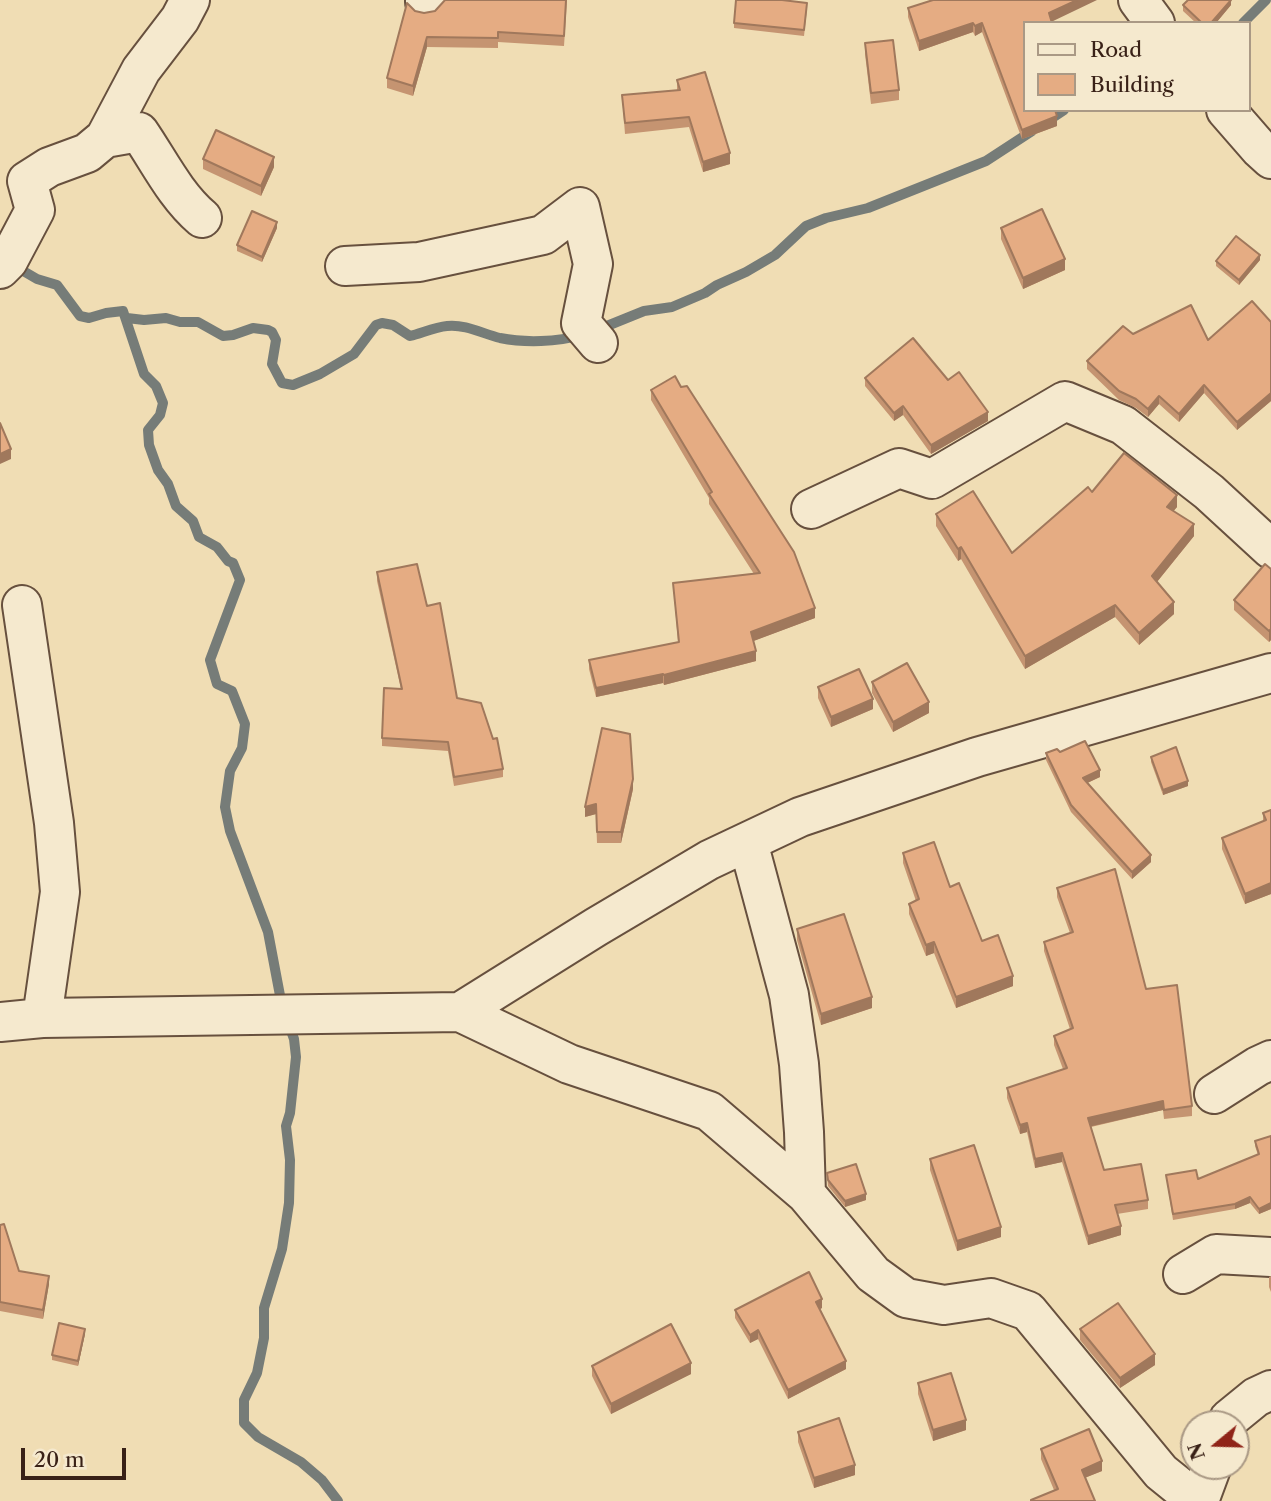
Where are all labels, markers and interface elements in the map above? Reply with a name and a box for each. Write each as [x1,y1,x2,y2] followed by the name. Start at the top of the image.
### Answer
[1023,21,1250,112] legend
[1090,37,1142,62] text: Road
[1090,72,1174,97] text: Building
[1180,1410,1250,1480] north arrow
[24,1434,130,1478] scale bar
[1183,1440,1210,1463] text: N
[34,1447,85,1472] text: 20 m

